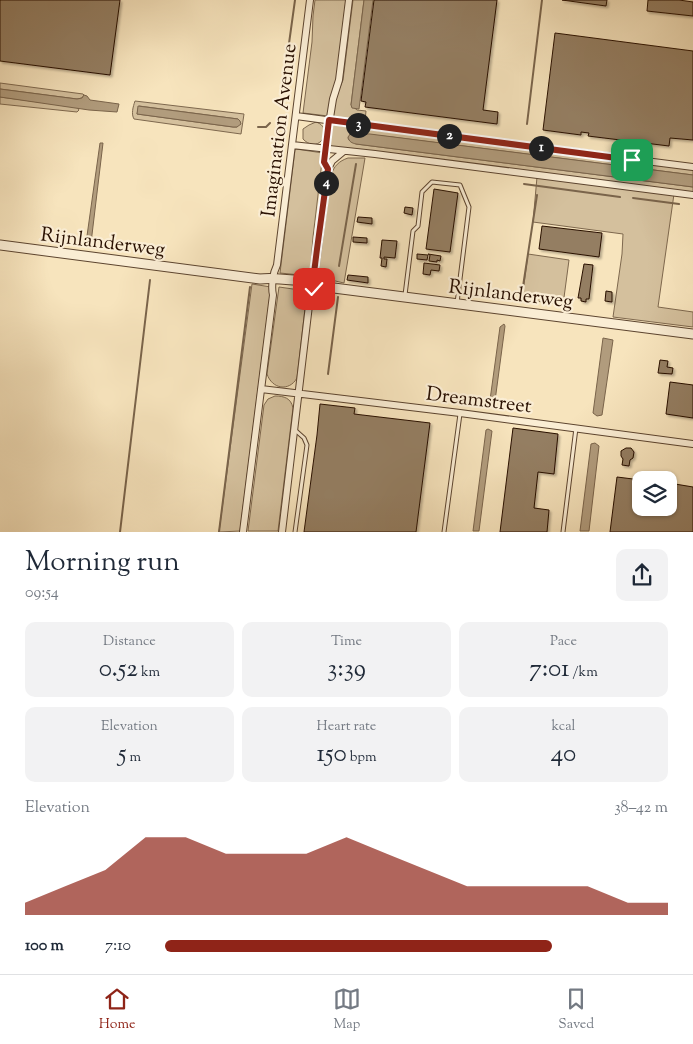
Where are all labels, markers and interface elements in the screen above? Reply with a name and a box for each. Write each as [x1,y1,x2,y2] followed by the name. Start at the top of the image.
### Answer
[255,42,306,219] street label: Imagination Avenue
[346,112,370,138] pin: 3
[356,115,361,135] text: 3
[436,124,462,148] pin: 2
[446,126,453,146] text: 2
[528,136,554,160] pin: 1
[539,138,544,158] text: 1
[611,139,653,181] pin
[618,146,646,174] icon: arrive
[314,170,338,196] pin: 4
[323,173,330,193] text: 4
[39,221,167,266] street label: Rijnlanderweg
[293,268,335,310] pin
[447,273,575,318] street label: Rijnlanderweg
[300,275,328,303] icon: check
[424,381,533,422] street label: Dreamstreet
[632,471,677,516] map controls
[632,471,677,516] button: layers
[25,543,180,583] text: Morning run
[616,549,668,601] button: share
[25,582,59,605] text: 09:54
[103,632,156,652] text: Distance
[331,632,362,652] text: Time
[550,632,577,652] text: Pace
[99,652,138,688] text: 0.52
[327,652,366,688] text: 3:39
[529,652,569,688] text: 7:01
[138,663,160,683] text: km
[569,663,598,683] text: /km
[101,717,158,737] text: Elevation
[317,717,376,737] text: Heart rate
[551,717,576,737] text: kcal
[118,737,127,773] text: 5
[316,737,347,773] text: 150
[551,737,576,773] text: 40
[127,748,141,768] text: m
[347,748,377,768] text: bpm
[25,797,90,820] text: Elevation
[614,797,668,820] text: 38–42 m
[25,935,64,958] text: 100 m
[105,935,131,958] text: 7:10
[99,985,135,1035] tab: Home
[333,985,361,1035] tab: Map
[558,985,594,1035] tab: Saved

